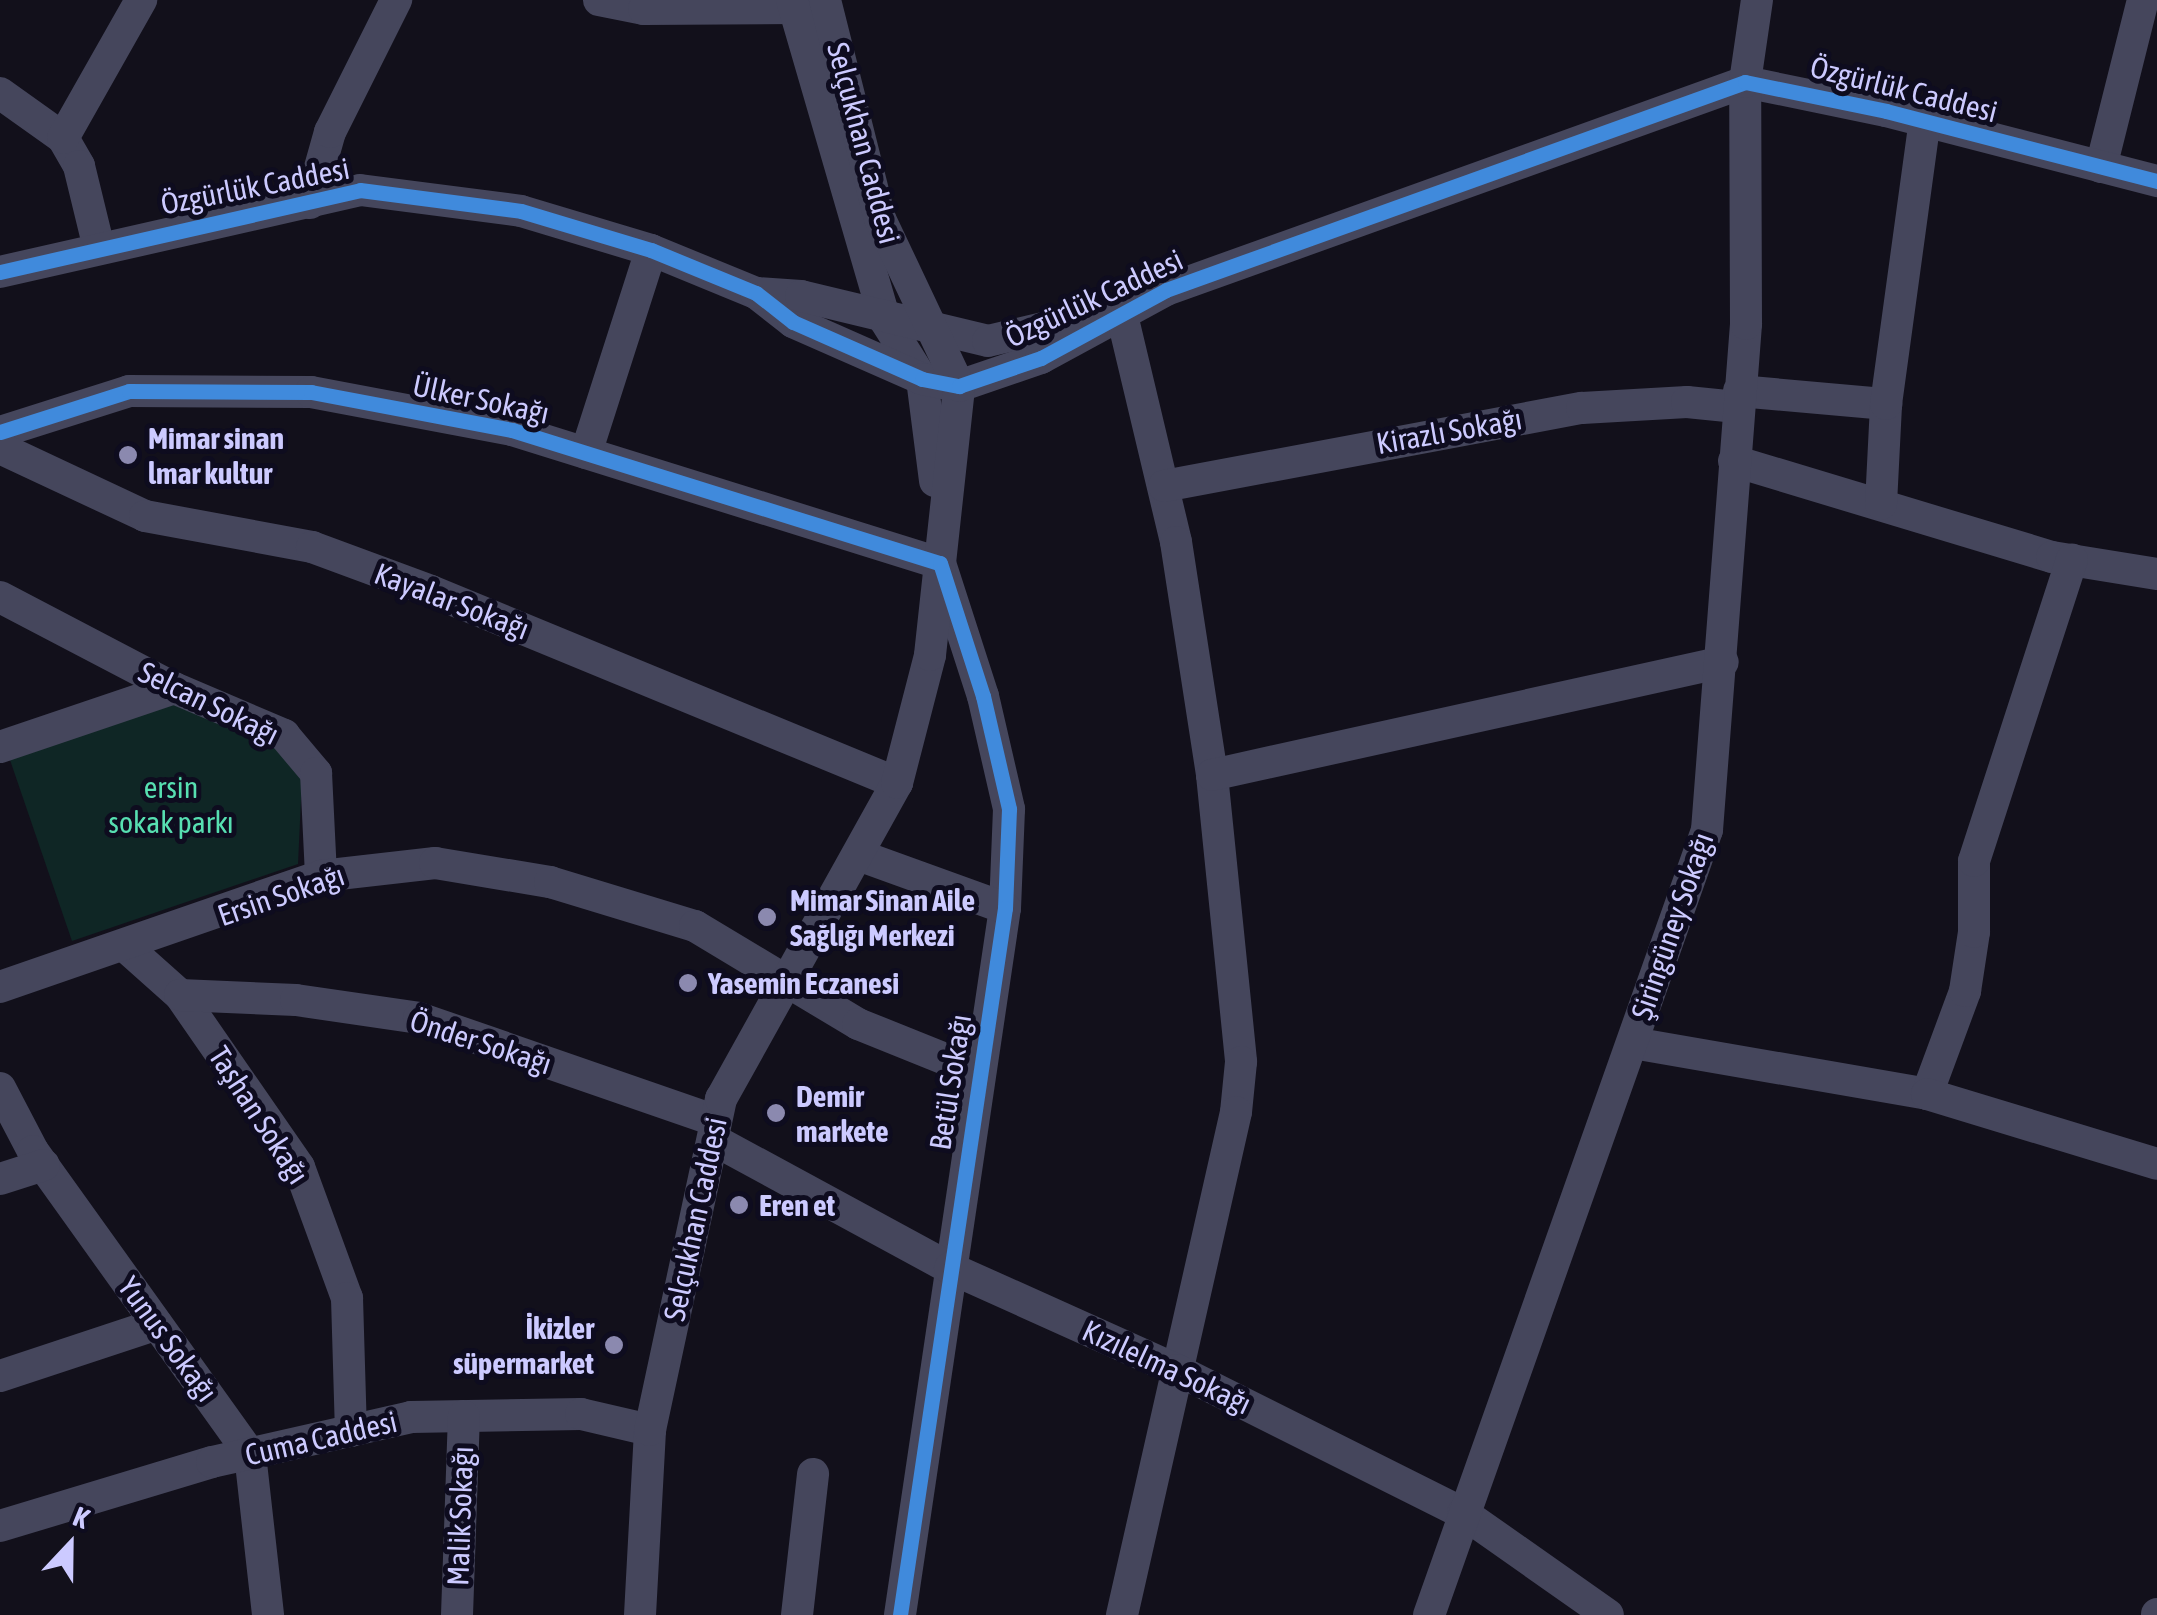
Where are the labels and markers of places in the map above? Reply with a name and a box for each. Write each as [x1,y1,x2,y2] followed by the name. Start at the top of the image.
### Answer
[148,420,284,490] place label: Mimar sinan lmar kultur
[117,444,139,466] marker: Mimar sinan lmar kultur
[790,882,975,952] place label: Mimar Sinan Aile Sağlığı Merkezi
[754,904,780,930] marker: Mimar Sinan Aile Sağlığı Merkezi
[708,965,899,1001] place label: Yasemin Eczanesi
[677,972,699,994] marker: Yasemin Eczanesi
[796,1078,889,1148] place label: Demir markete
[765,1102,787,1124] marker: Demir markete
[759,1187,835,1223] place label: Eren et
[728,1194,750,1216] marker: Eren et
[453,1310,594,1380] place label: İkizler süpermarket
[603,1334,625,1356] marker: İkizler süpermarket

